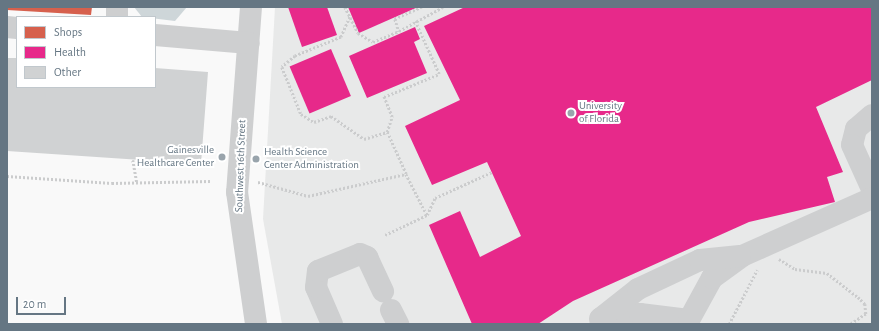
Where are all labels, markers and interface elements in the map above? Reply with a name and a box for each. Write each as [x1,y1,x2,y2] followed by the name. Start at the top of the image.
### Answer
[16,16,156,88] legend
[54,26,82,38] text: Shops
[54,46,86,58] text: Health
[54,66,81,78] text: Other
[579,100,622,126] place label: University of Florida
[566,108,576,118] marker: University of Florida
[233,119,249,213] street label: Southwest 16th Street
[137,144,214,170] place label: Gainesville Healthcare Center
[264,146,359,172] place label: Health Science Center Administration
[217,152,227,162] marker: Gainesville Healthcare Center
[251,154,261,164] marker: Health Science Center Administration
[18,289,68,315] scale bar
[23,298,46,310] text: 20 m

